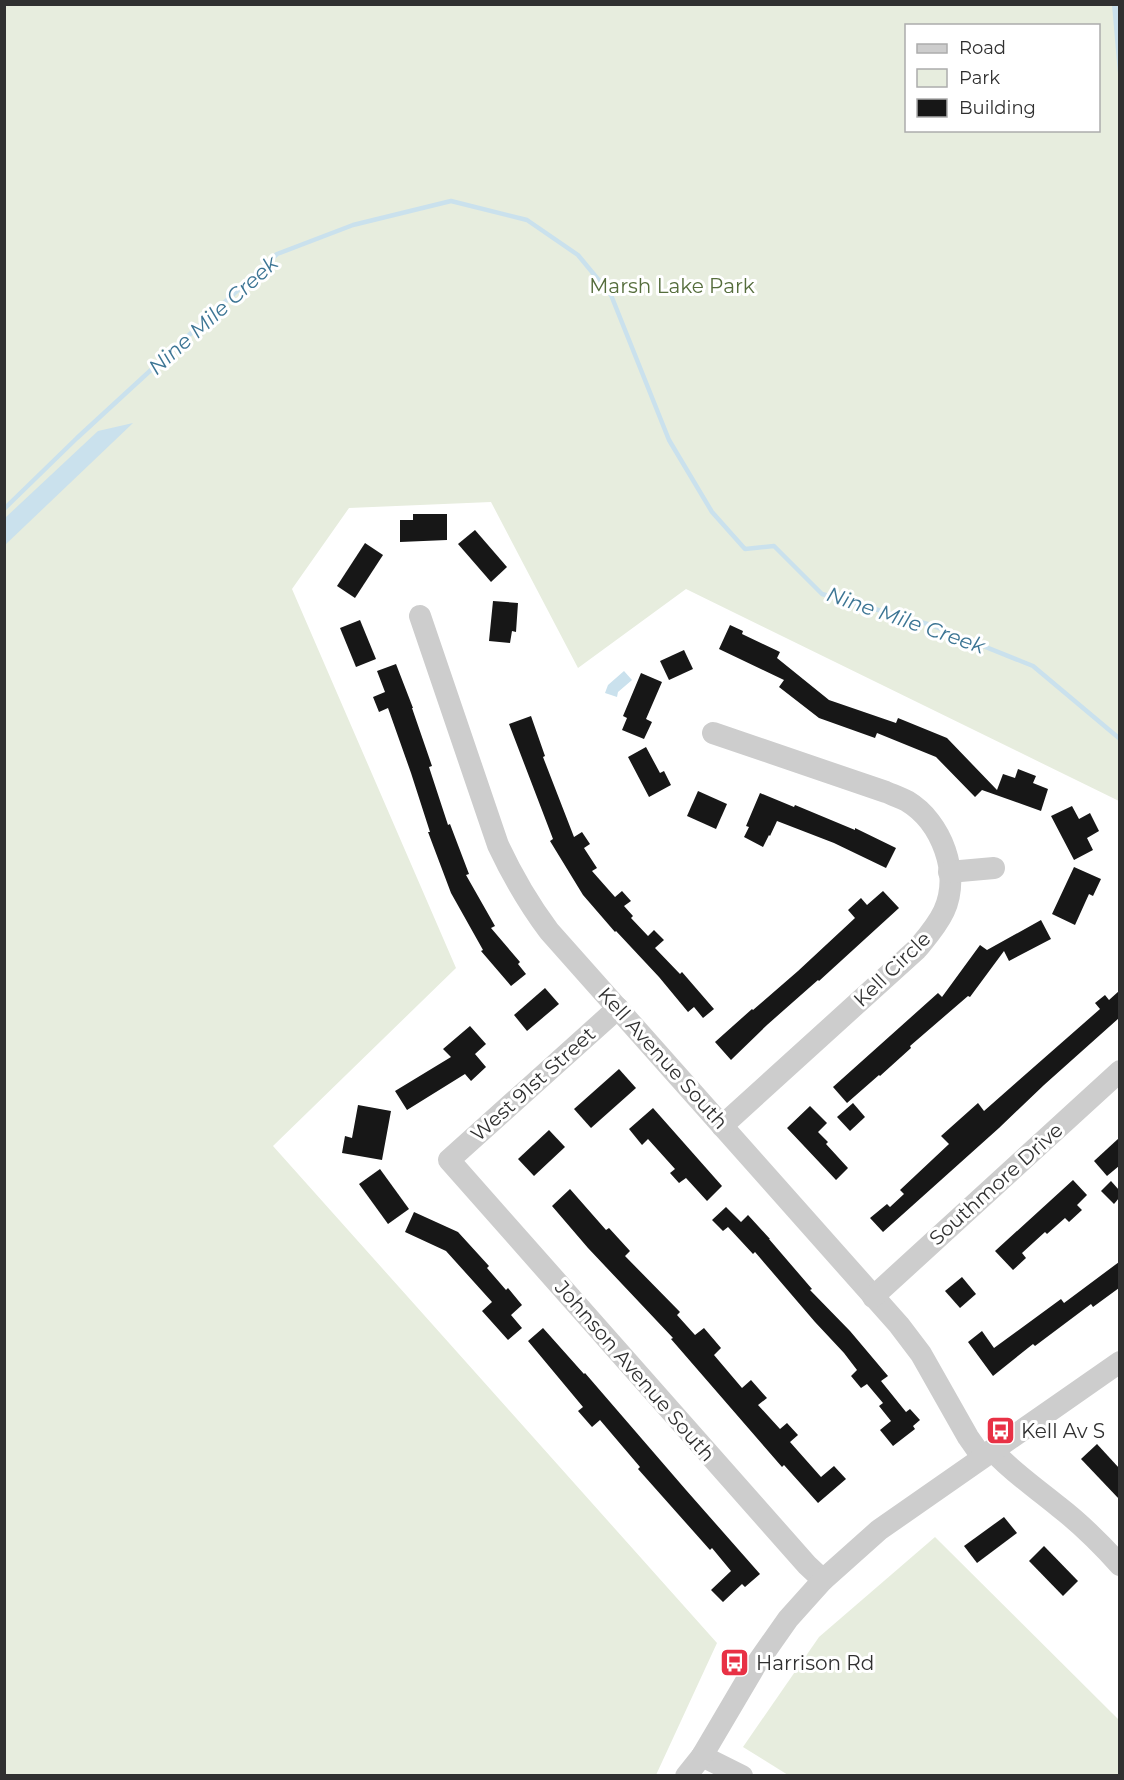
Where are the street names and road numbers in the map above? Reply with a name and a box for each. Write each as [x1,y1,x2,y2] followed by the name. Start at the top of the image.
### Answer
[849,926,935,1012] street label: Kell Circle
[593,982,733,1134] street label: Kell Avenue South
[466,1022,600,1146] street label: West 91st Street
[924,1118,1068,1250] street label: Southmore Drive
[549,1275,720,1466] street label: Johnson Avenue South

